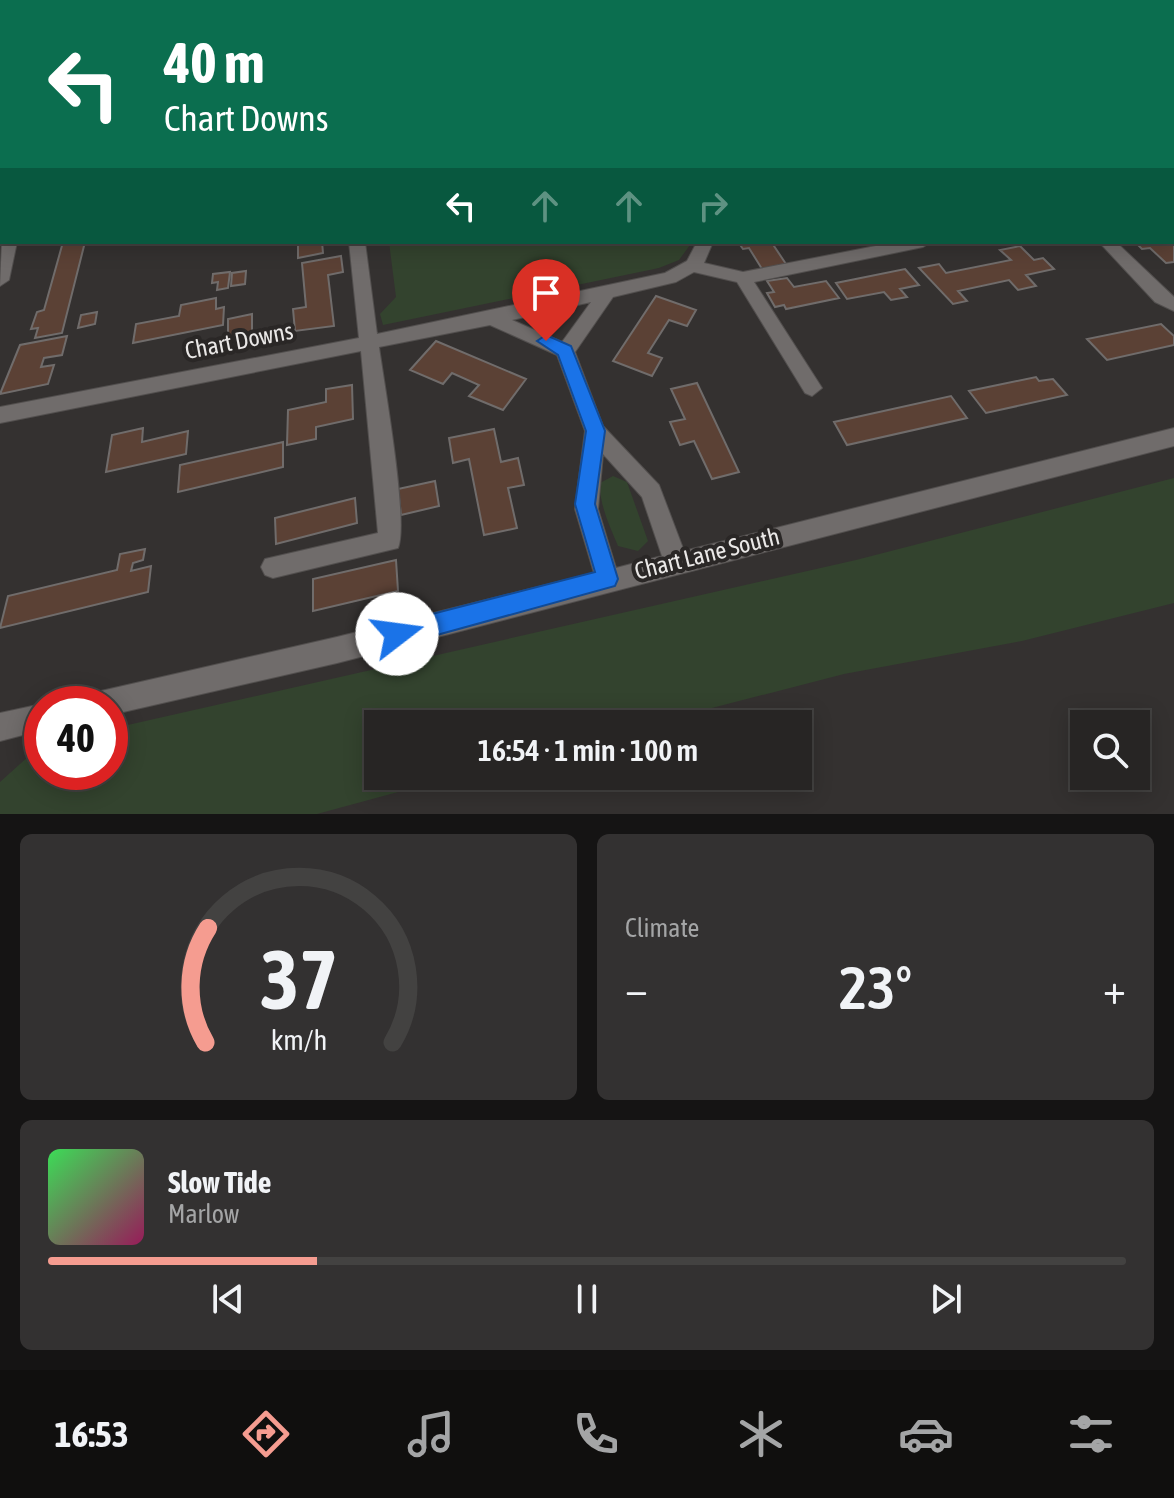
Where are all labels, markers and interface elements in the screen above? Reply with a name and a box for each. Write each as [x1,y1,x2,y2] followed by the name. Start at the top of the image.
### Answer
[164,31,265,95] text: 40 m
[32,32,136,136] icon: left
[164,97,328,139] text: Chart Downs
[439,184,483,228] icon: left
[523,184,567,228] icon: ahead
[607,184,651,228] icon: ahead
[691,184,735,228] icon: right
[512,259,580,341] pin
[524,271,568,315] icon: arrive
[183,317,295,364] street label: Chart Downs
[632,522,782,585] street label: Chart Lane South
[355,592,439,676] position arrow
[24,686,128,790] speed limit sign: 40
[1070,710,1150,790] map controls
[1070,710,1150,790] button: search
[478,733,698,767] text: 16:54 · 1 min · 100 m
[625,913,699,943] text: Climate
[259,931,338,1027] text: 37
[839,953,912,1022] text: 23°
[625,963,648,1013] text: −
[1103,963,1126,1013] text: +
[270,1023,327,1056] text: km/h
[168,1165,271,1199] text: Slow Tide
[168,1199,239,1229] text: Marlow
[206,1277,250,1321] icon: previous
[565,1277,609,1321] icon: pause
[924,1277,968,1321] icon: next
[238,1406,294,1462] icon: directions
[403,1406,459,1462] icon: music
[568,1406,624,1462] icon: phone
[733,1406,789,1462] icon: climate
[898,1406,954,1462] icon: car
[1063,1406,1119,1462] icon: filters
[55,1413,129,1455] text: 16:53

